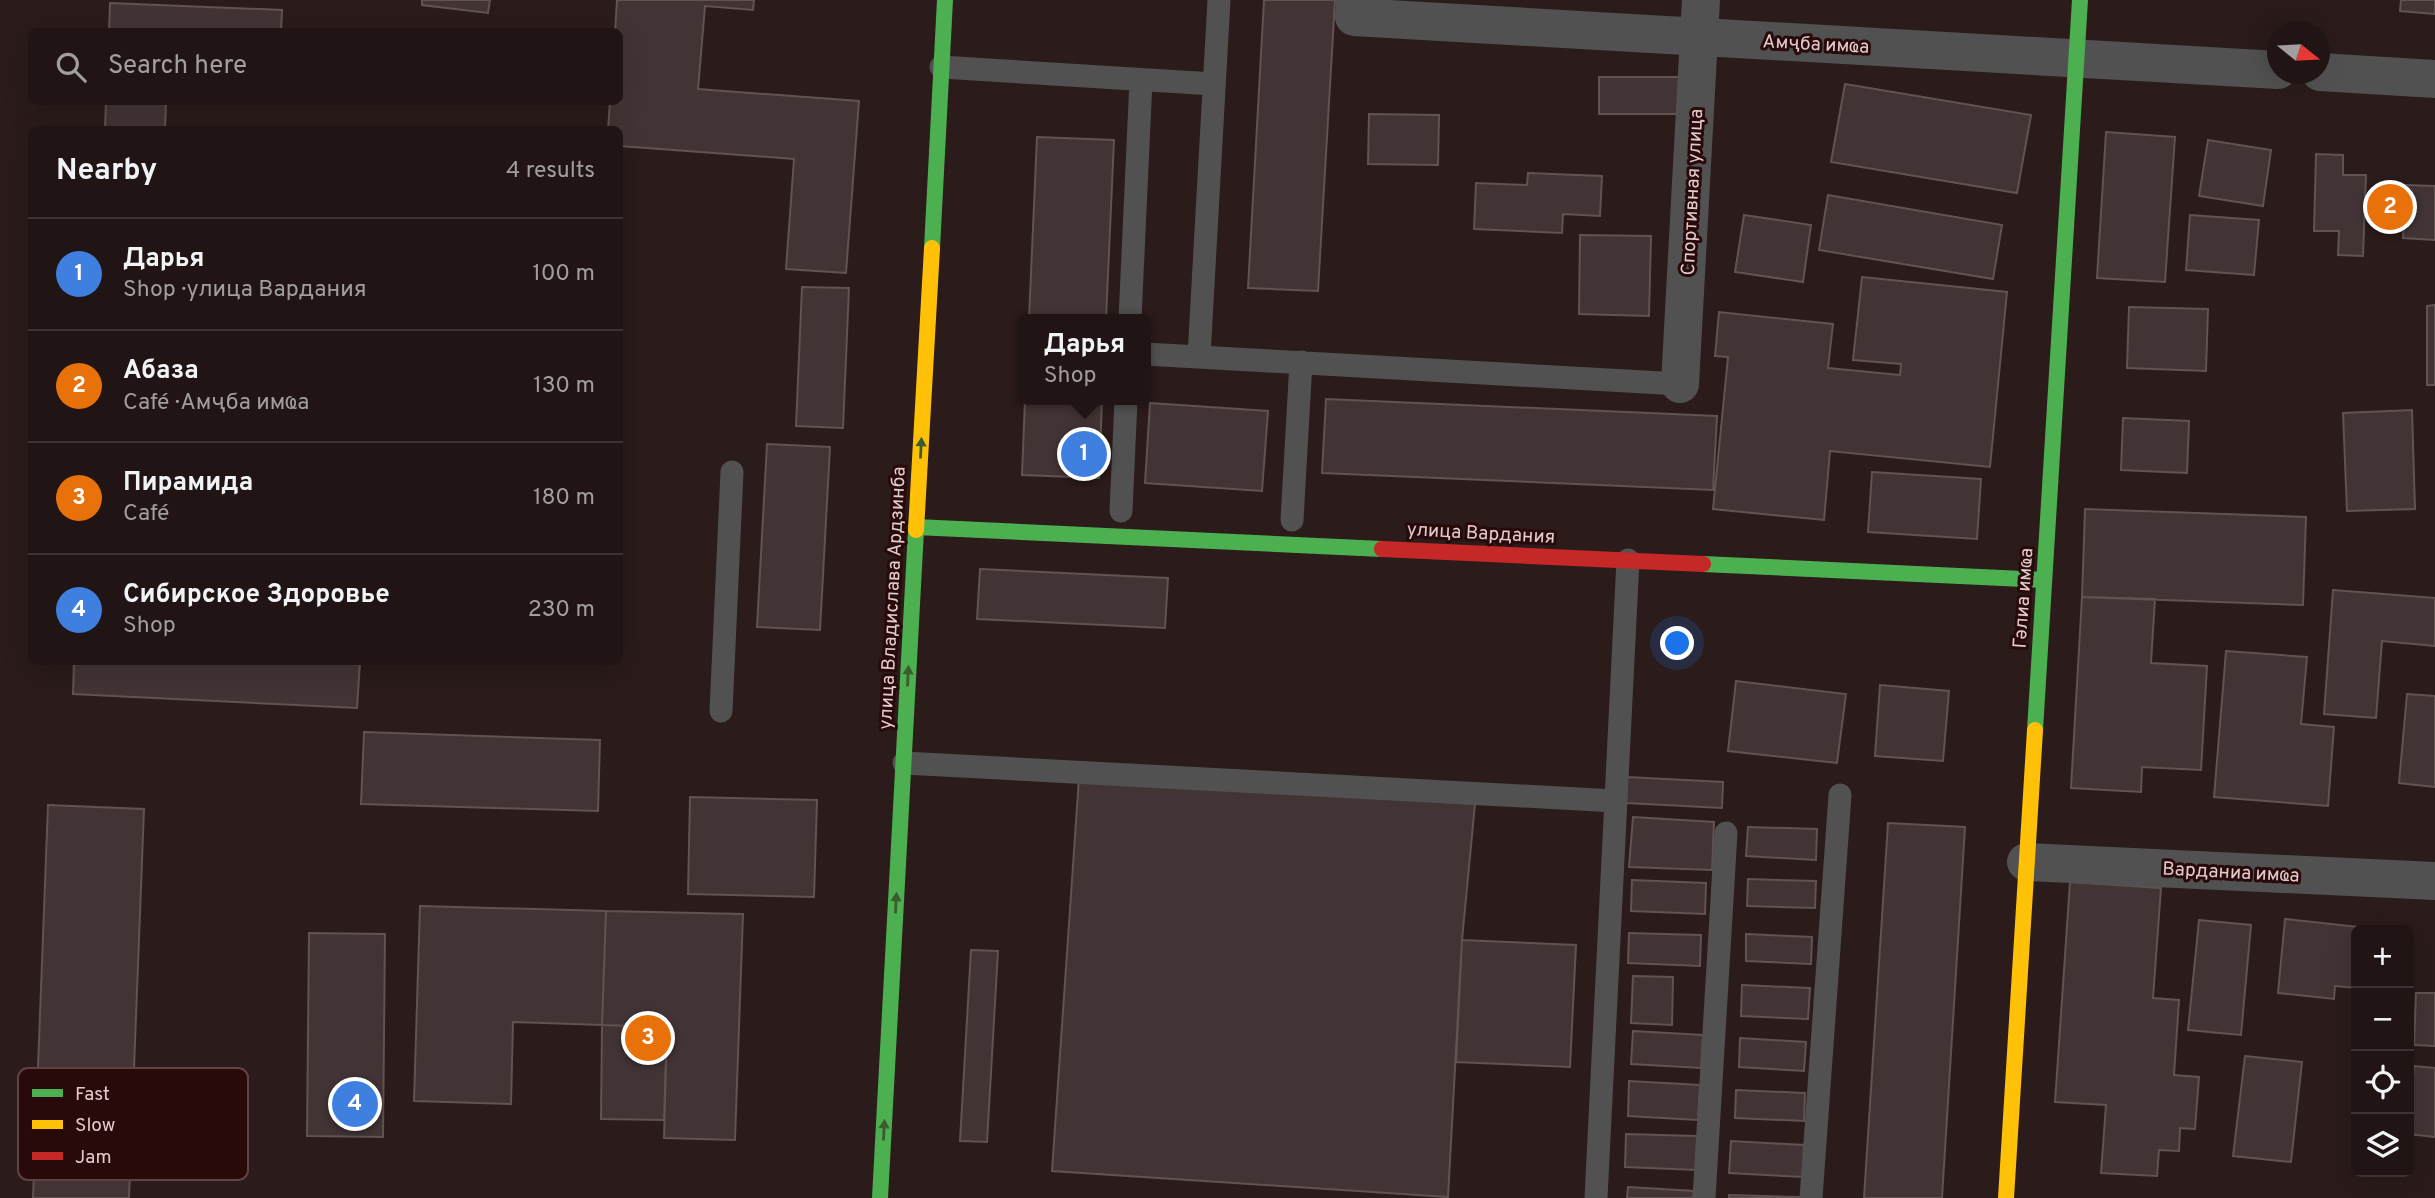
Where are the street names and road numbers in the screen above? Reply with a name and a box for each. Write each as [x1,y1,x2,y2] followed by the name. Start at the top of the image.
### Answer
[1762,30,1870,60] street label: Амҷба имҩа
[1677,108,1709,276] street label: Спортивная улица
[874,466,912,730] street label: улица Владислава Ардзинба
[1406,518,1556,550] street label: улица Вардания
[2009,547,2039,649] street label: Гәлиа имҩа
[2162,857,2300,889] street label: Варданиа имҩа

